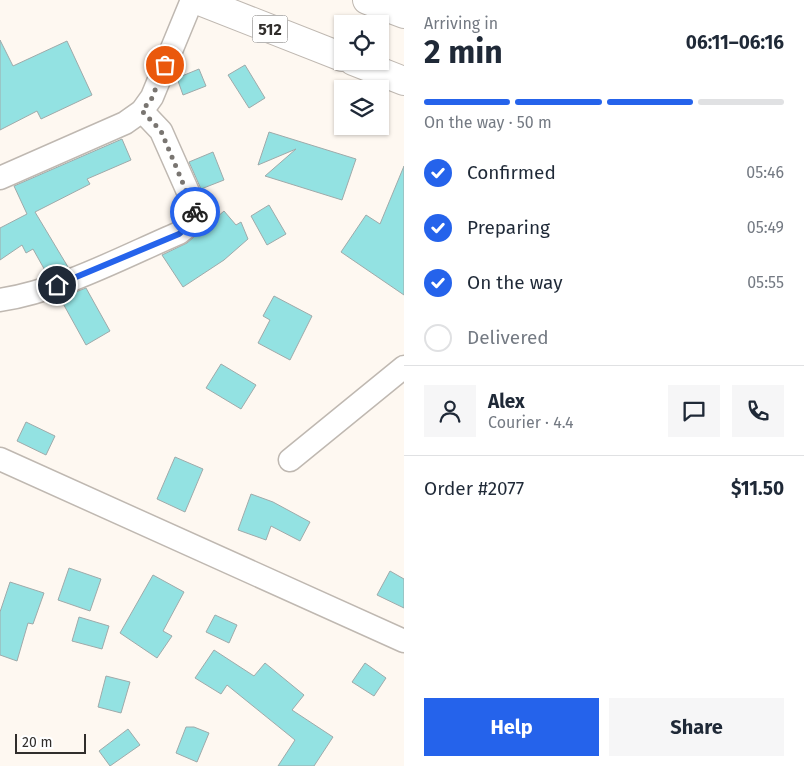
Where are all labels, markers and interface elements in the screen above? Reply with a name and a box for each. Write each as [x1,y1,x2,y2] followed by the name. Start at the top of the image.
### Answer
[424,14,498,33] text: Arriving in
[252,15,288,42] road number: 512
[334,15,389,135] map controls
[334,15,389,70] button: locate
[686,31,784,54] text: 06:11–06:16
[424,33,503,71] text: 2 min
[144,44,186,86] pin
[151,51,179,79] icon: bag
[334,80,389,135] button: layers
[424,113,552,132] text: On the way · 50 m
[424,159,452,187] icon: check
[467,161,556,184] text: Confirmed
[746,163,784,182] text: 05:46
[170,187,220,237] courier
[181,198,209,226] icon: bike
[424,214,452,242] icon: check
[467,216,550,239] text: Preparing
[747,218,784,237] text: 05:49
[36,264,78,306] pin
[424,269,452,297] icon: check
[43,271,71,299] icon: home
[467,271,563,294] text: On the way
[747,273,784,292] text: 05:55
[467,326,549,349] text: Delivered
[424,385,476,437] button: person
[668,385,720,437] button: chat
[732,385,784,437] button: phone
[488,390,525,413] text: Alex
[488,413,574,432] text: Courier · 4.4
[424,477,524,500] text: Order #2077
[731,477,784,500] text: $11.50
[424,698,599,756] button: Help
[609,698,784,756] button: Share
[15,731,86,754] scale bar
[22,734,52,751] text: 20 m

